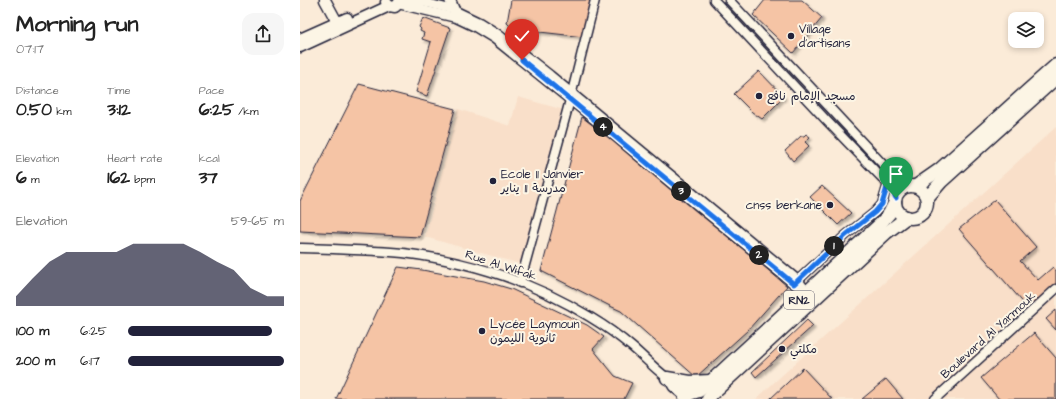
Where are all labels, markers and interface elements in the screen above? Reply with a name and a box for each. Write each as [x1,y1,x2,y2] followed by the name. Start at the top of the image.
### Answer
[16,9,139,40] text: Morning run
[1008,12,1044,48] map controls
[1008,12,1044,48] button: layers
[242,13,284,55] button: share
[505,19,539,60] pin
[799,21,851,52] place label: Village d'artisans
[511,25,533,47] icon: check
[786,31,796,41] marker: Village d'artisans
[16,40,44,58] text: 07:17
[16,83,59,98] text: Distance
[107,83,130,98] text: Time
[199,83,224,98] text: Pace
[767,88,856,105] place label: مسجد الإمام نافع
[754,91,764,101] marker: مسجد الإمام نافع
[16,98,52,122] text: 0.50
[107,98,131,122] text: 3:12
[199,98,234,122] text: 6:25
[52,104,72,119] text: km
[234,104,259,119] text: /km
[593,117,613,137] pin: 4
[599,119,607,134] text: 4
[16,151,59,166] text: Elevation
[107,151,163,166] text: Heart rate
[199,151,220,166] text: kcal
[879,157,913,198] pin
[885,163,907,185] icon: arrive
[16,166,27,190] text: 6
[107,166,130,190] text: 162
[199,166,218,190] text: 37
[500,166,583,197] place label: Ecole 11 Janvier مدرسة 11 يناير
[27,172,40,187] text: m
[130,172,155,187] text: bpm
[488,176,498,186] marker: Ecole 11 Janvier مدرسة 11 يناير
[671,181,691,201] pin: 3
[678,183,684,198] text: 3
[746,197,823,214] place label: cnss berkane
[825,200,835,210] marker: cnss berkane
[16,212,67,230] text: Elevation
[231,212,284,230] text: 59–65 m
[824,236,844,256] pin: 1
[833,238,835,253] text: 1
[749,245,769,265] pin: 2
[463,246,539,285] street label: Rue Al Wifak
[756,247,762,262] text: 2
[937,288,1040,383] street label: Boulevard Al Yarmouk
[784,291,814,309] road number: RN2
[490,316,579,347] place label: Lycée Laymoun ثانوية الليمون
[16,322,49,340] text: 100 m
[80,322,107,340] text: 6:25
[477,326,487,336] marker: Lycée Laymoun ثانوية الليمون
[790,341,817,360] place label: مكلتي
[777,344,787,354] marker: مكلتي
[16,352,55,370] text: 200 m
[80,352,100,370] text: 6:17

